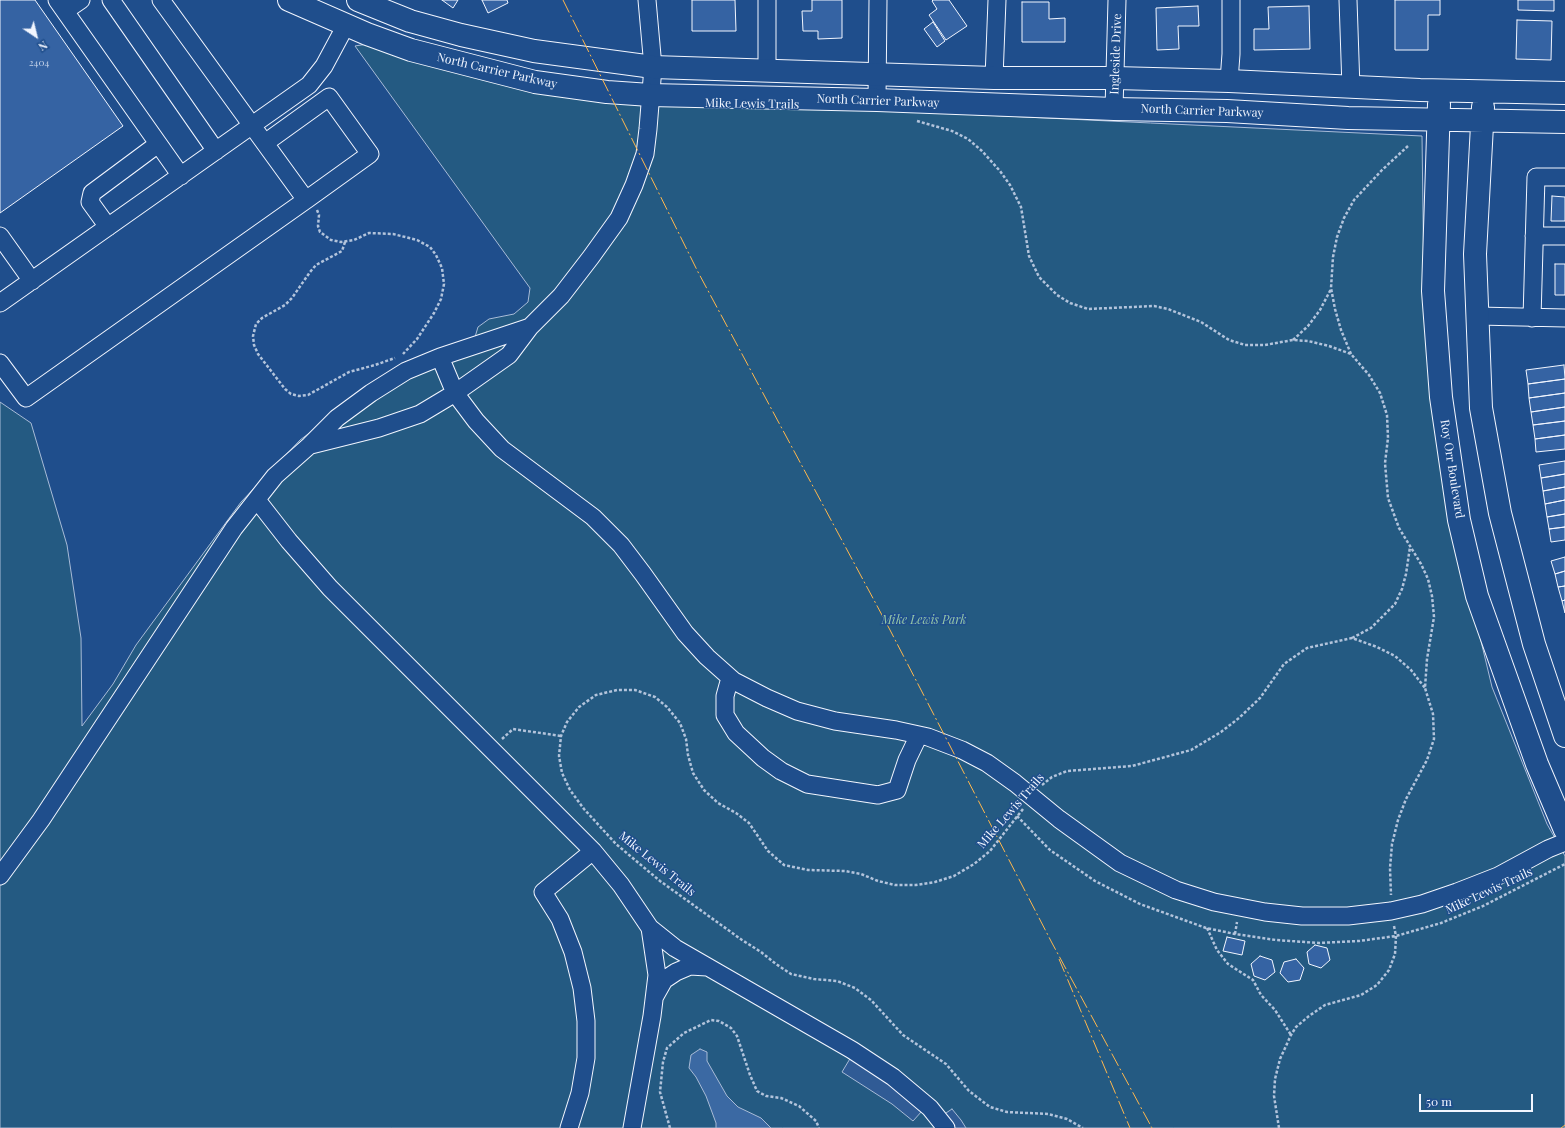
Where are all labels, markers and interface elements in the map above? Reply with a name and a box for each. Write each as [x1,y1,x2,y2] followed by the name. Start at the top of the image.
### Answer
[1107,13,1125,95] street label: Ingleside Drive
[16,16,56,56] north arrow
[36,38,51,55] text: N
[435,50,559,92] street label: North Carrier Parkway
[29,57,49,69] house number: 2404
[816,92,940,110] street label: North Carrier Parkway
[705,96,799,112] street label: Mike Lewis Trails
[1140,102,1264,120] street label: North Carrier Parkway
[1437,418,1467,520] street label: Roy Orr Boulevard
[882,613,966,627] park label: Mike Lewis Park
[975,771,1047,851] street label: Mike Lewis Trails
[616,829,698,899] street label: Mike Lewis Trails
[1443,864,1535,918] street label: Mike Lewis Trails
[1421,1086,1535,1112] scale bar
[1426,1093,1452,1109] text: 50 m

